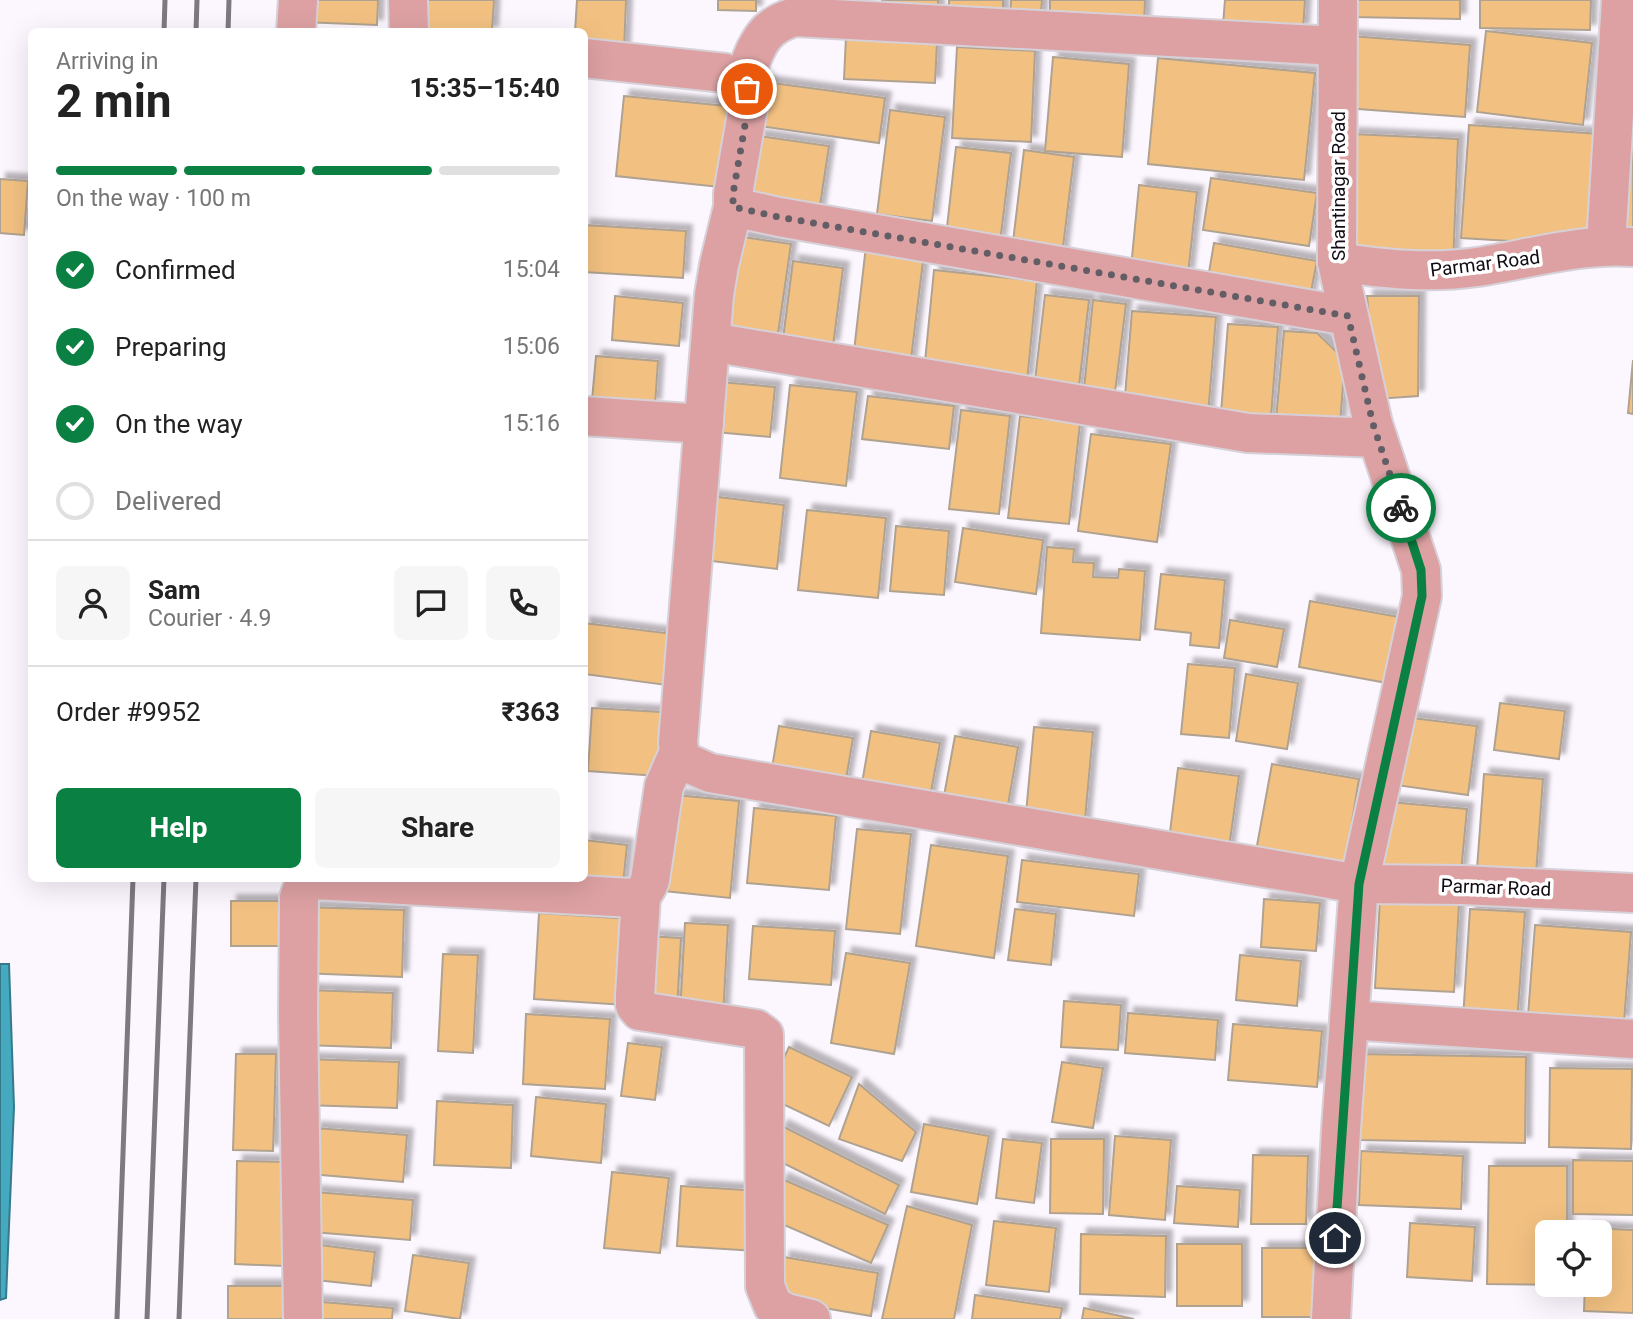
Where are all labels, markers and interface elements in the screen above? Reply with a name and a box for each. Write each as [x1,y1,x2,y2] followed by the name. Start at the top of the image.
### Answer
[56,48,159,75] text: Arriving in
[717,59,777,119] pin
[728,70,766,108] icon: bag
[410,73,560,103] text: 15:35–15:40
[56,74,172,128] text: 2 min
[1327,111,1350,261] street label: Shantinagar Road
[56,185,251,212] text: On the way · 100 m
[1429,245,1541,282] street label: Parmar Road
[56,251,94,289] icon: check
[115,255,236,285] text: Confirmed
[503,256,560,283] text: 15:04
[56,328,94,366] icon: check
[115,332,227,362] text: Preparing
[503,333,560,360] text: 15:06
[56,405,94,443] icon: check
[115,409,243,439] text: On the way
[503,410,560,437] text: 15:16
[1366,473,1436,543] courier
[115,486,222,516] text: Delivered
[1382,489,1420,527] icon: bike
[56,566,130,640] button: person
[394,566,468,640] button: chat
[486,566,560,640] button: phone
[148,575,200,605] text: Sam
[148,605,271,632] text: Courier · 4.9
[56,697,201,727] text: Order #9952
[502,697,560,727] text: ₹363
[56,788,301,868] button: Help
[315,788,560,868] button: Share
[1440,874,1552,901] street label: Parmar Road
[1305,1208,1365,1268] pin
[1316,1219,1354,1257] icon: home
[1535,1220,1612,1297] map controls
[1535,1220,1612,1297] button: locate

